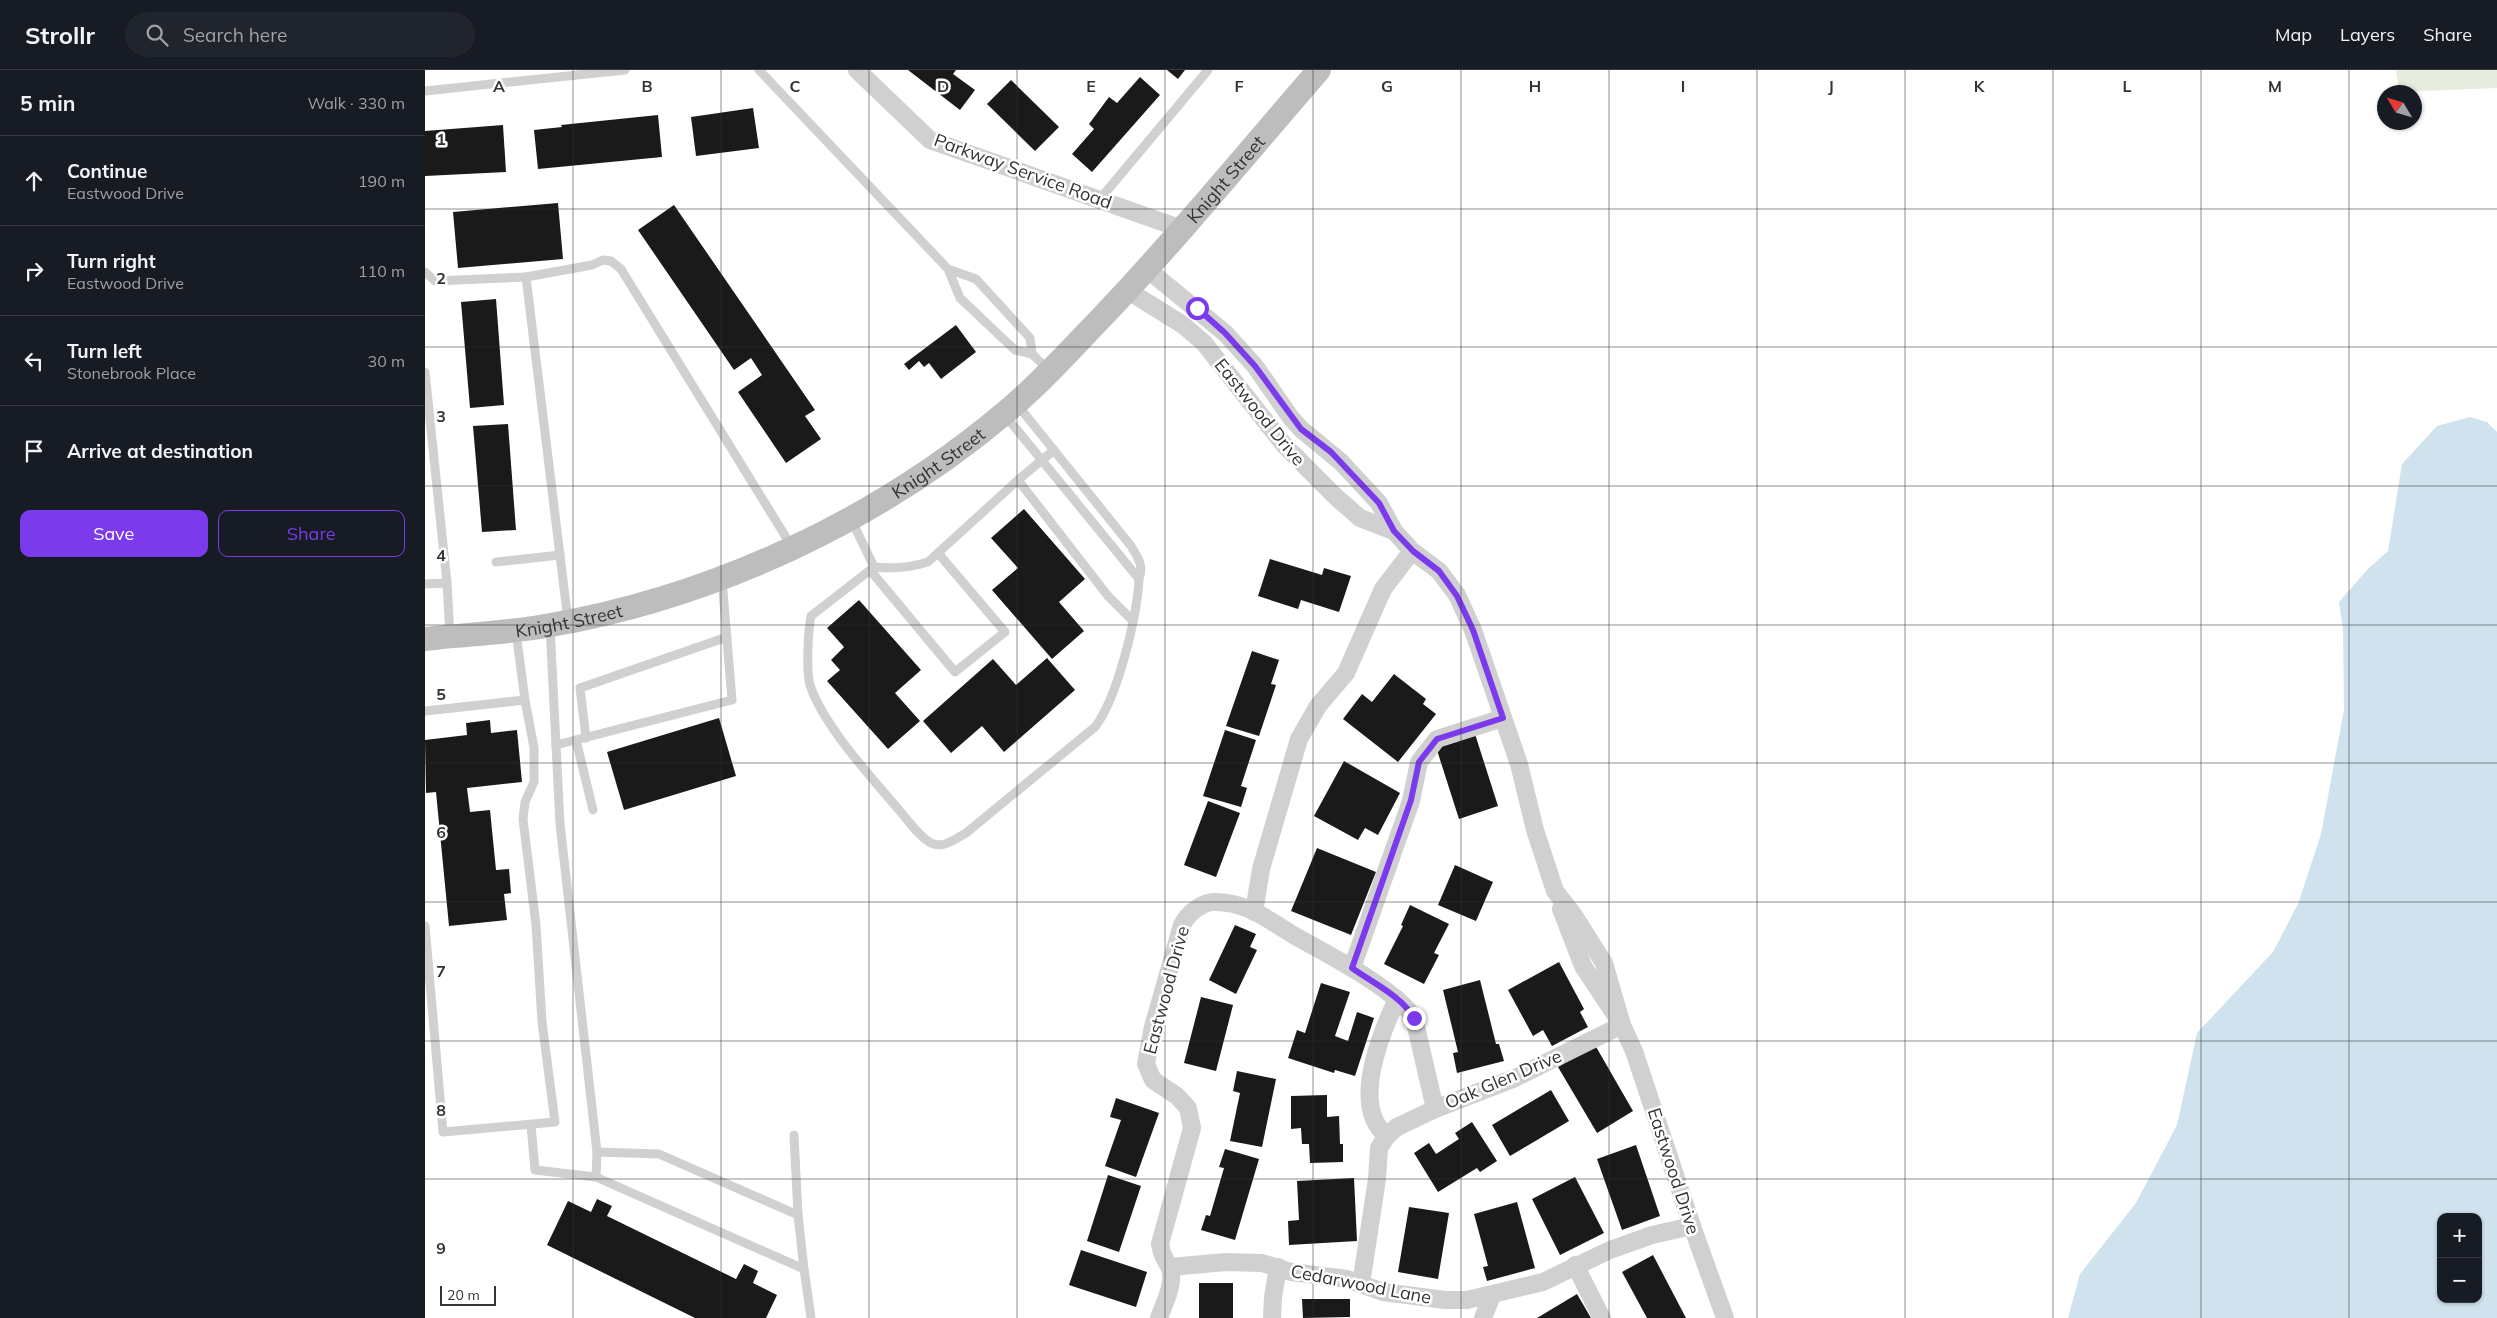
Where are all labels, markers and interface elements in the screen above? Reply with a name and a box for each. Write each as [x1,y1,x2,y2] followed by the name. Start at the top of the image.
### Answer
[125,12,475,57] search box
[25,20,95,50] text: Strollr
[143,21,171,49] icon: search
[183,23,287,47] text: Search here
[2275,23,2312,46] text: Map
[2340,23,2395,46] text: Layers
[2423,23,2472,46] text: Share
[493,76,505,96] text: A
[641,76,653,96] text: B
[790,76,801,96] text: C
[937,76,949,96] text: D
[1086,76,1096,96] text: E
[1234,76,1244,96] text: F
[1381,76,1393,96] text: G
[1529,76,1541,96] text: H
[1681,76,1685,96] text: I
[1828,76,1834,96] text: J
[1974,76,1986,96] text: K
[2123,76,2132,96] text: L
[2268,76,2282,96] text: M
[2377,85,2422,130] north arrow
[20,90,75,116] text: 5 min
[307,93,405,113] text: Walk · 330 m
[931,128,1115,214] street label: Parkway Service Road
[436,129,446,149] text: 1
[1181,130,1269,228] street label: Knight Street
[67,159,147,183] text: Continue
[20,167,48,195] icon: ahead
[358,171,405,191] text: 190 m
[67,183,184,203] text: Eastwood Drive
[67,249,156,273] text: Turn right
[20,257,48,285] icon: right
[358,261,405,281] text: 110 m
[436,268,446,288] text: 2
[67,273,184,293] text: Eastwood Drive
[1186,297,1209,320] route start
[67,339,142,363] text: Turn left
[20,347,48,375] icon: left
[368,351,405,371] text: 30 m
[1210,354,1310,470] street label: Eastwood Drive
[67,363,196,383] text: Stonebrook Place
[436,406,446,426] text: 3
[887,422,989,503] street label: Knight Street
[20,437,48,465] icon: arrive
[67,439,253,463] text: Arrive at destination
[20,510,208,557] button: Save
[218,510,405,557] button: Share
[436,545,446,565] text: 4
[514,599,625,642] street label: Knight Street
[436,684,446,704] text: 5
[436,822,446,842] text: 6
[1138,923,1194,1057] street label: Eastwood Drive
[436,961,446,981] text: 7
[1403,1007,1426,1030] route end
[1441,1044,1565,1114] street label: Oak Glen Drive
[436,1100,446,1120] text: 8
[1643,1105,1705,1237] street label: Eastwood Drive
[2437,1213,2482,1303] map controls
[2437,1213,2482,1258] button: +
[436,1238,446,1258] text: 9
[2437,1258,2482,1303] button: −
[1289,1259,1433,1309] street label: Cedarwood Lane
[440,1283,496,1306] scale bar
[447,1286,480,1304] text: 20 m

